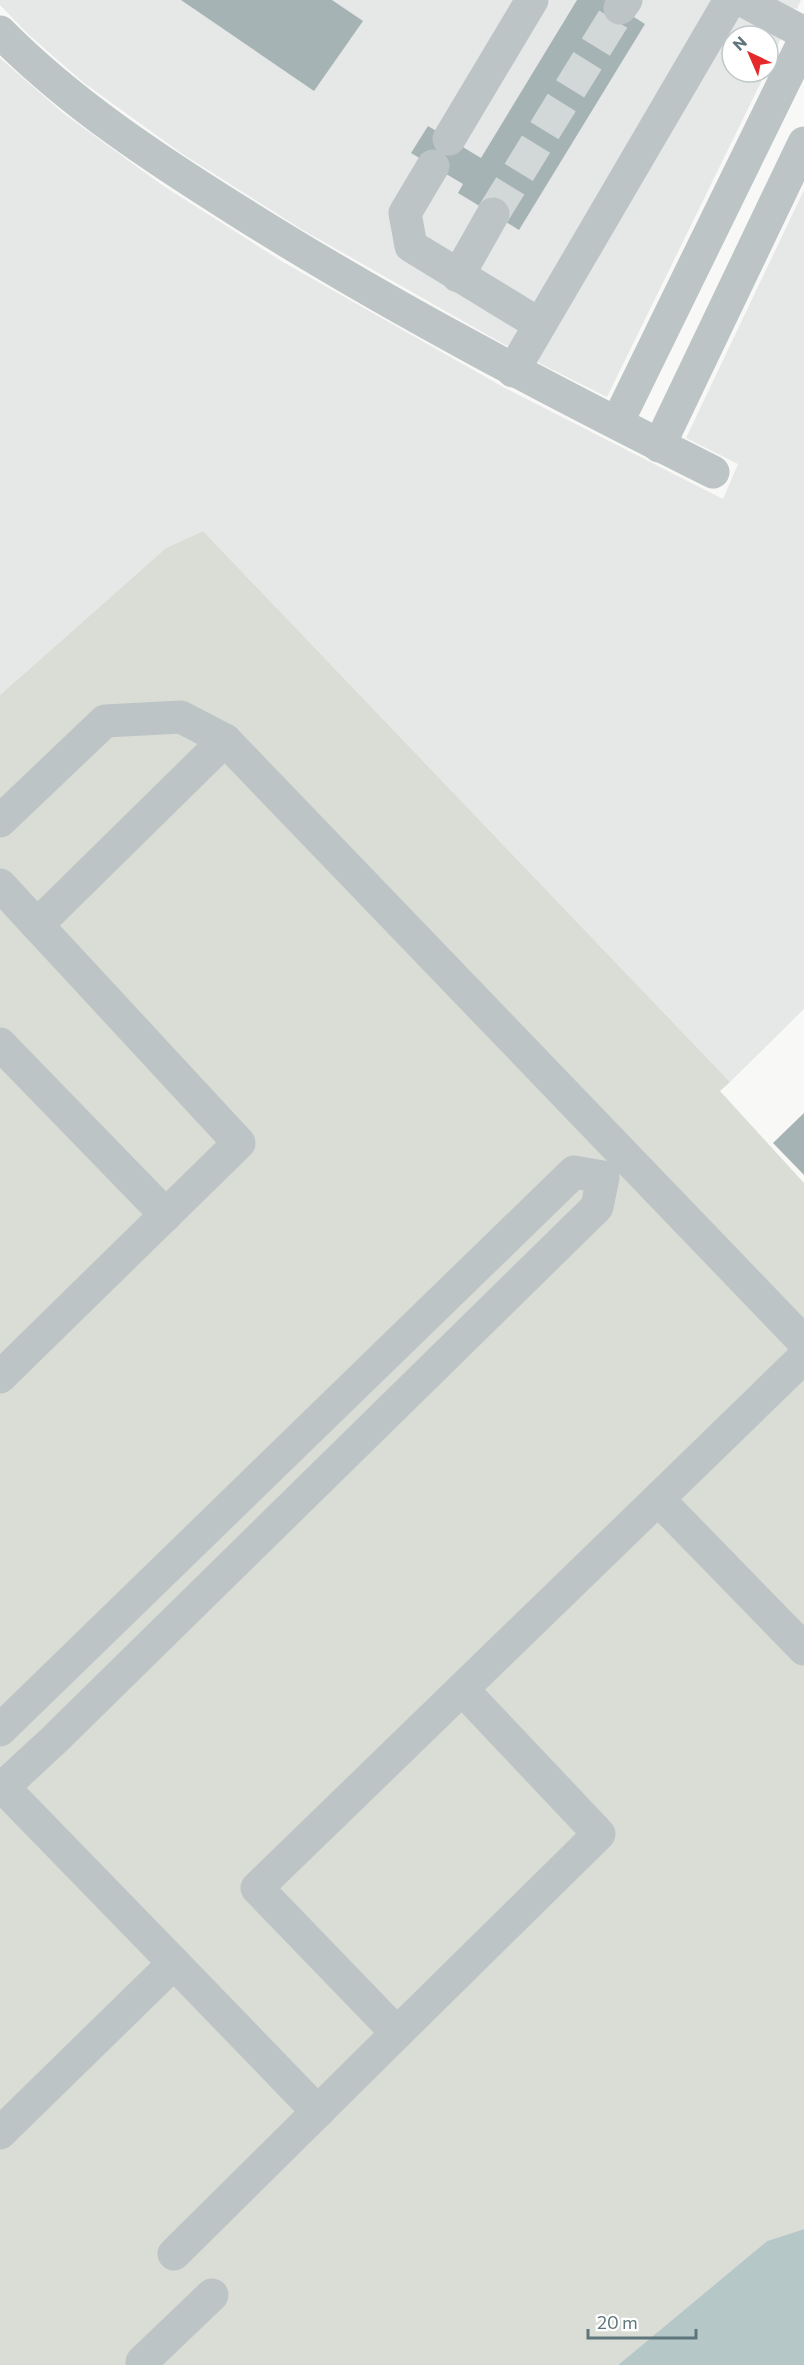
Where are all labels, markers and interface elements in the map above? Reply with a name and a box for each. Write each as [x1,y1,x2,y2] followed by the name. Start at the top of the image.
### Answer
[720,24,780,84] north arrow
[728,32,750,54] text: N
[588,2302,696,2340] scale bar
[597,2311,638,2333] text: 20 m

